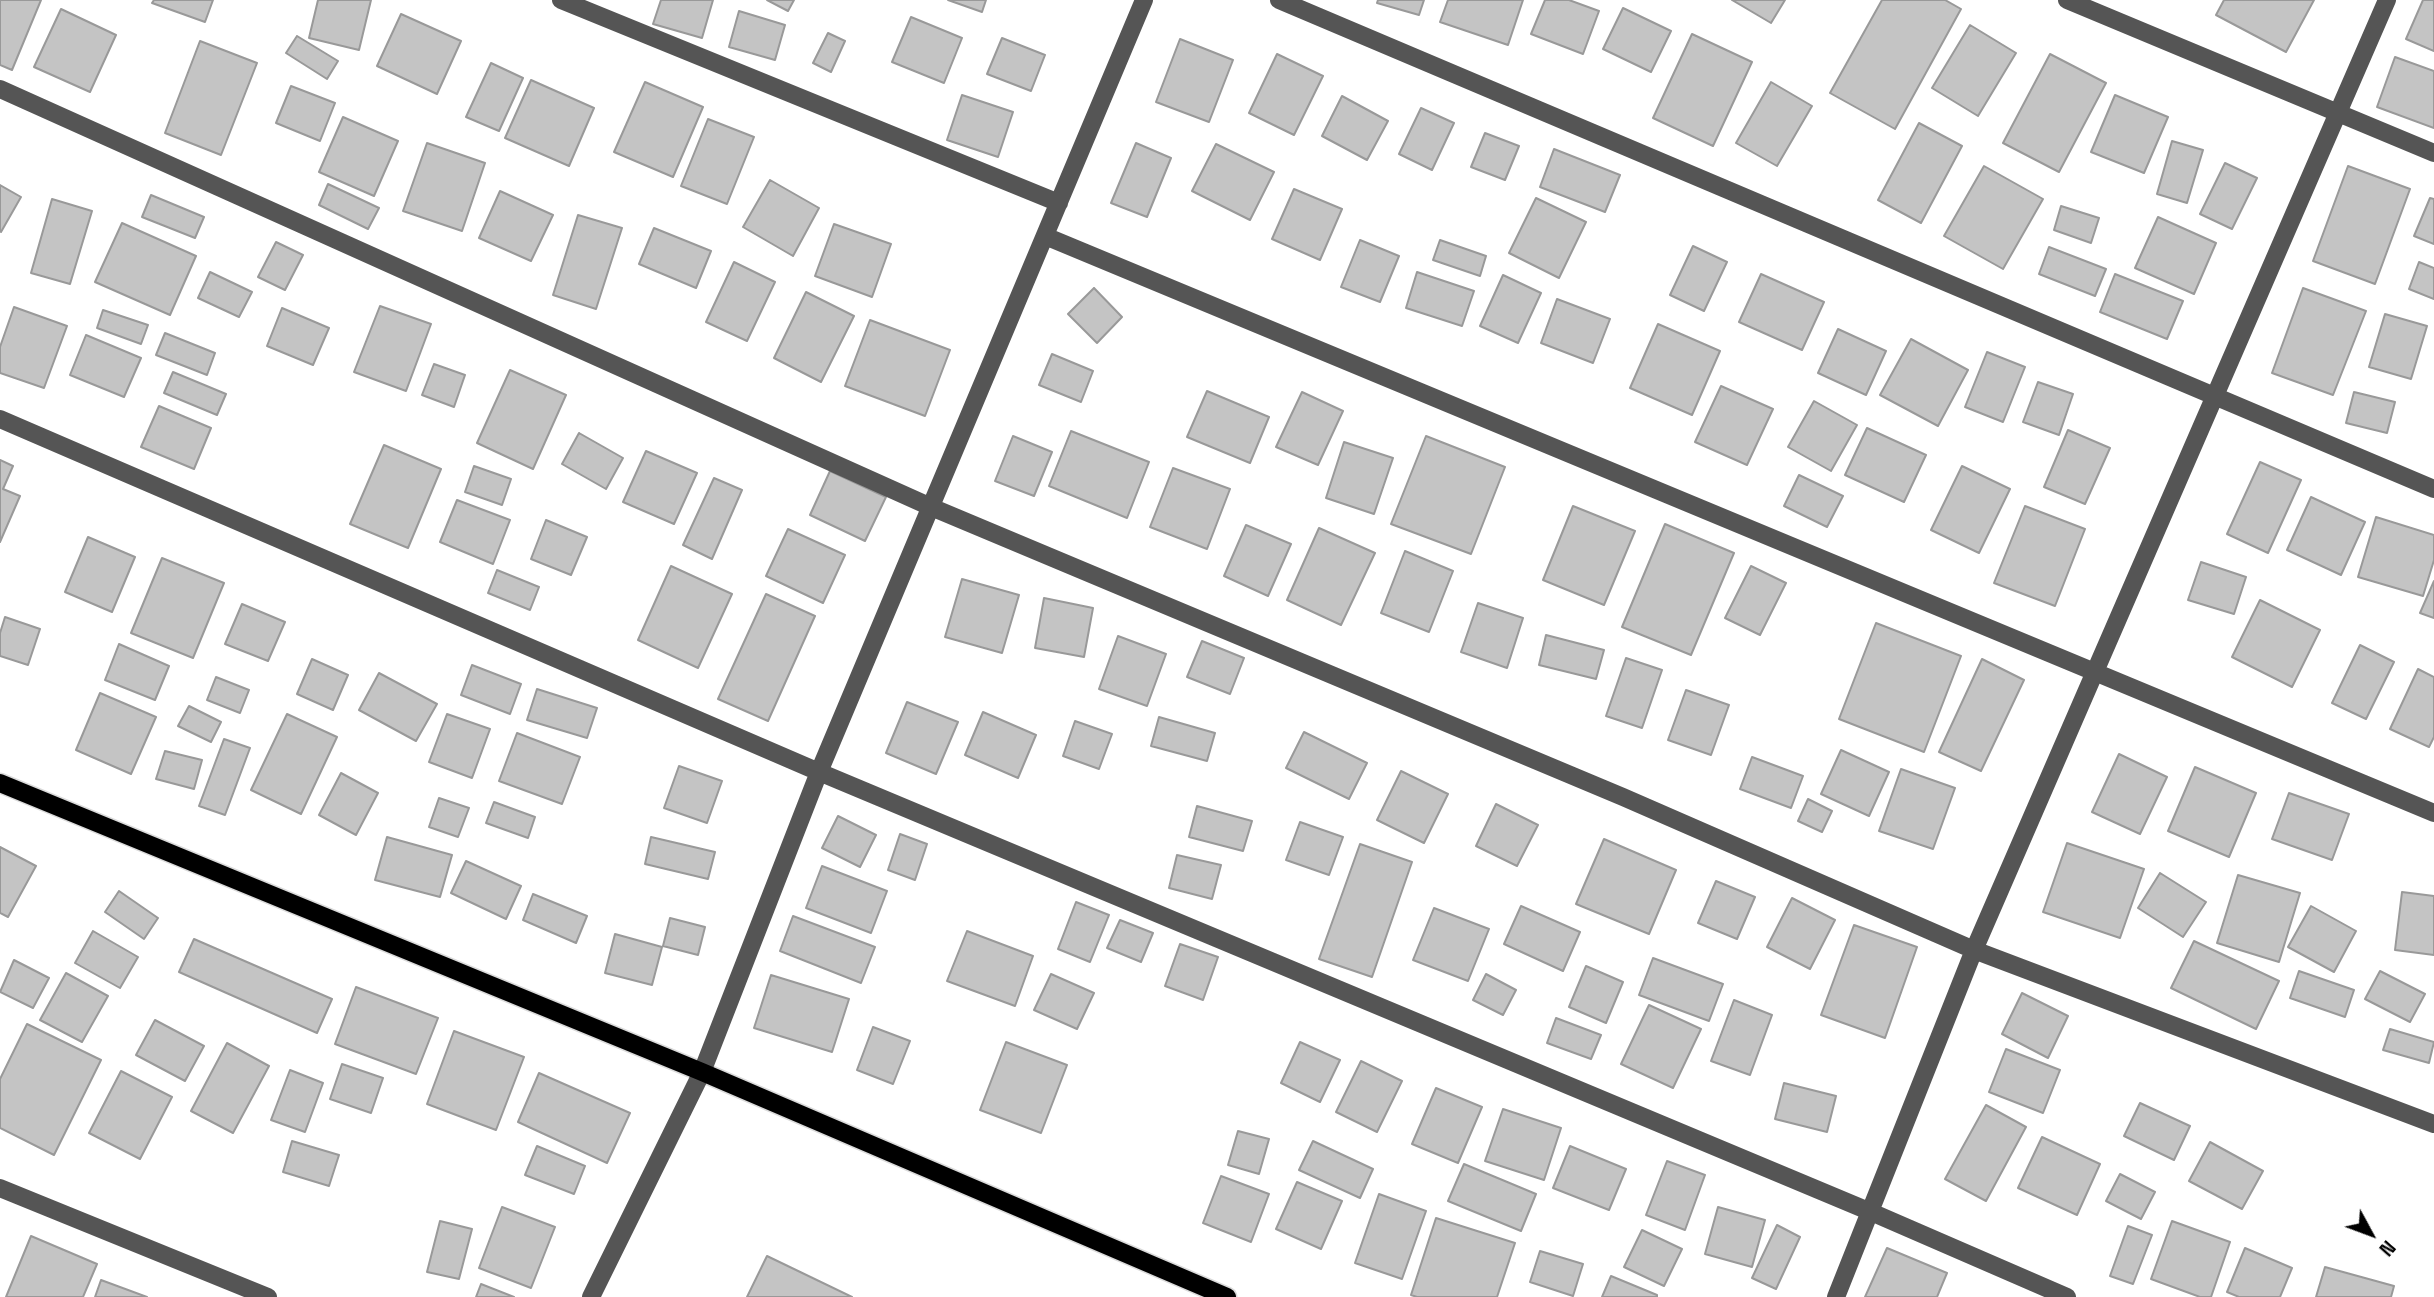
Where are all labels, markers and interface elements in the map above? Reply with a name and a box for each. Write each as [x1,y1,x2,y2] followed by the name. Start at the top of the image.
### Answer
[2336,1199,2406,1269] north arrow
[2374,1235,2401,1261] text: N

